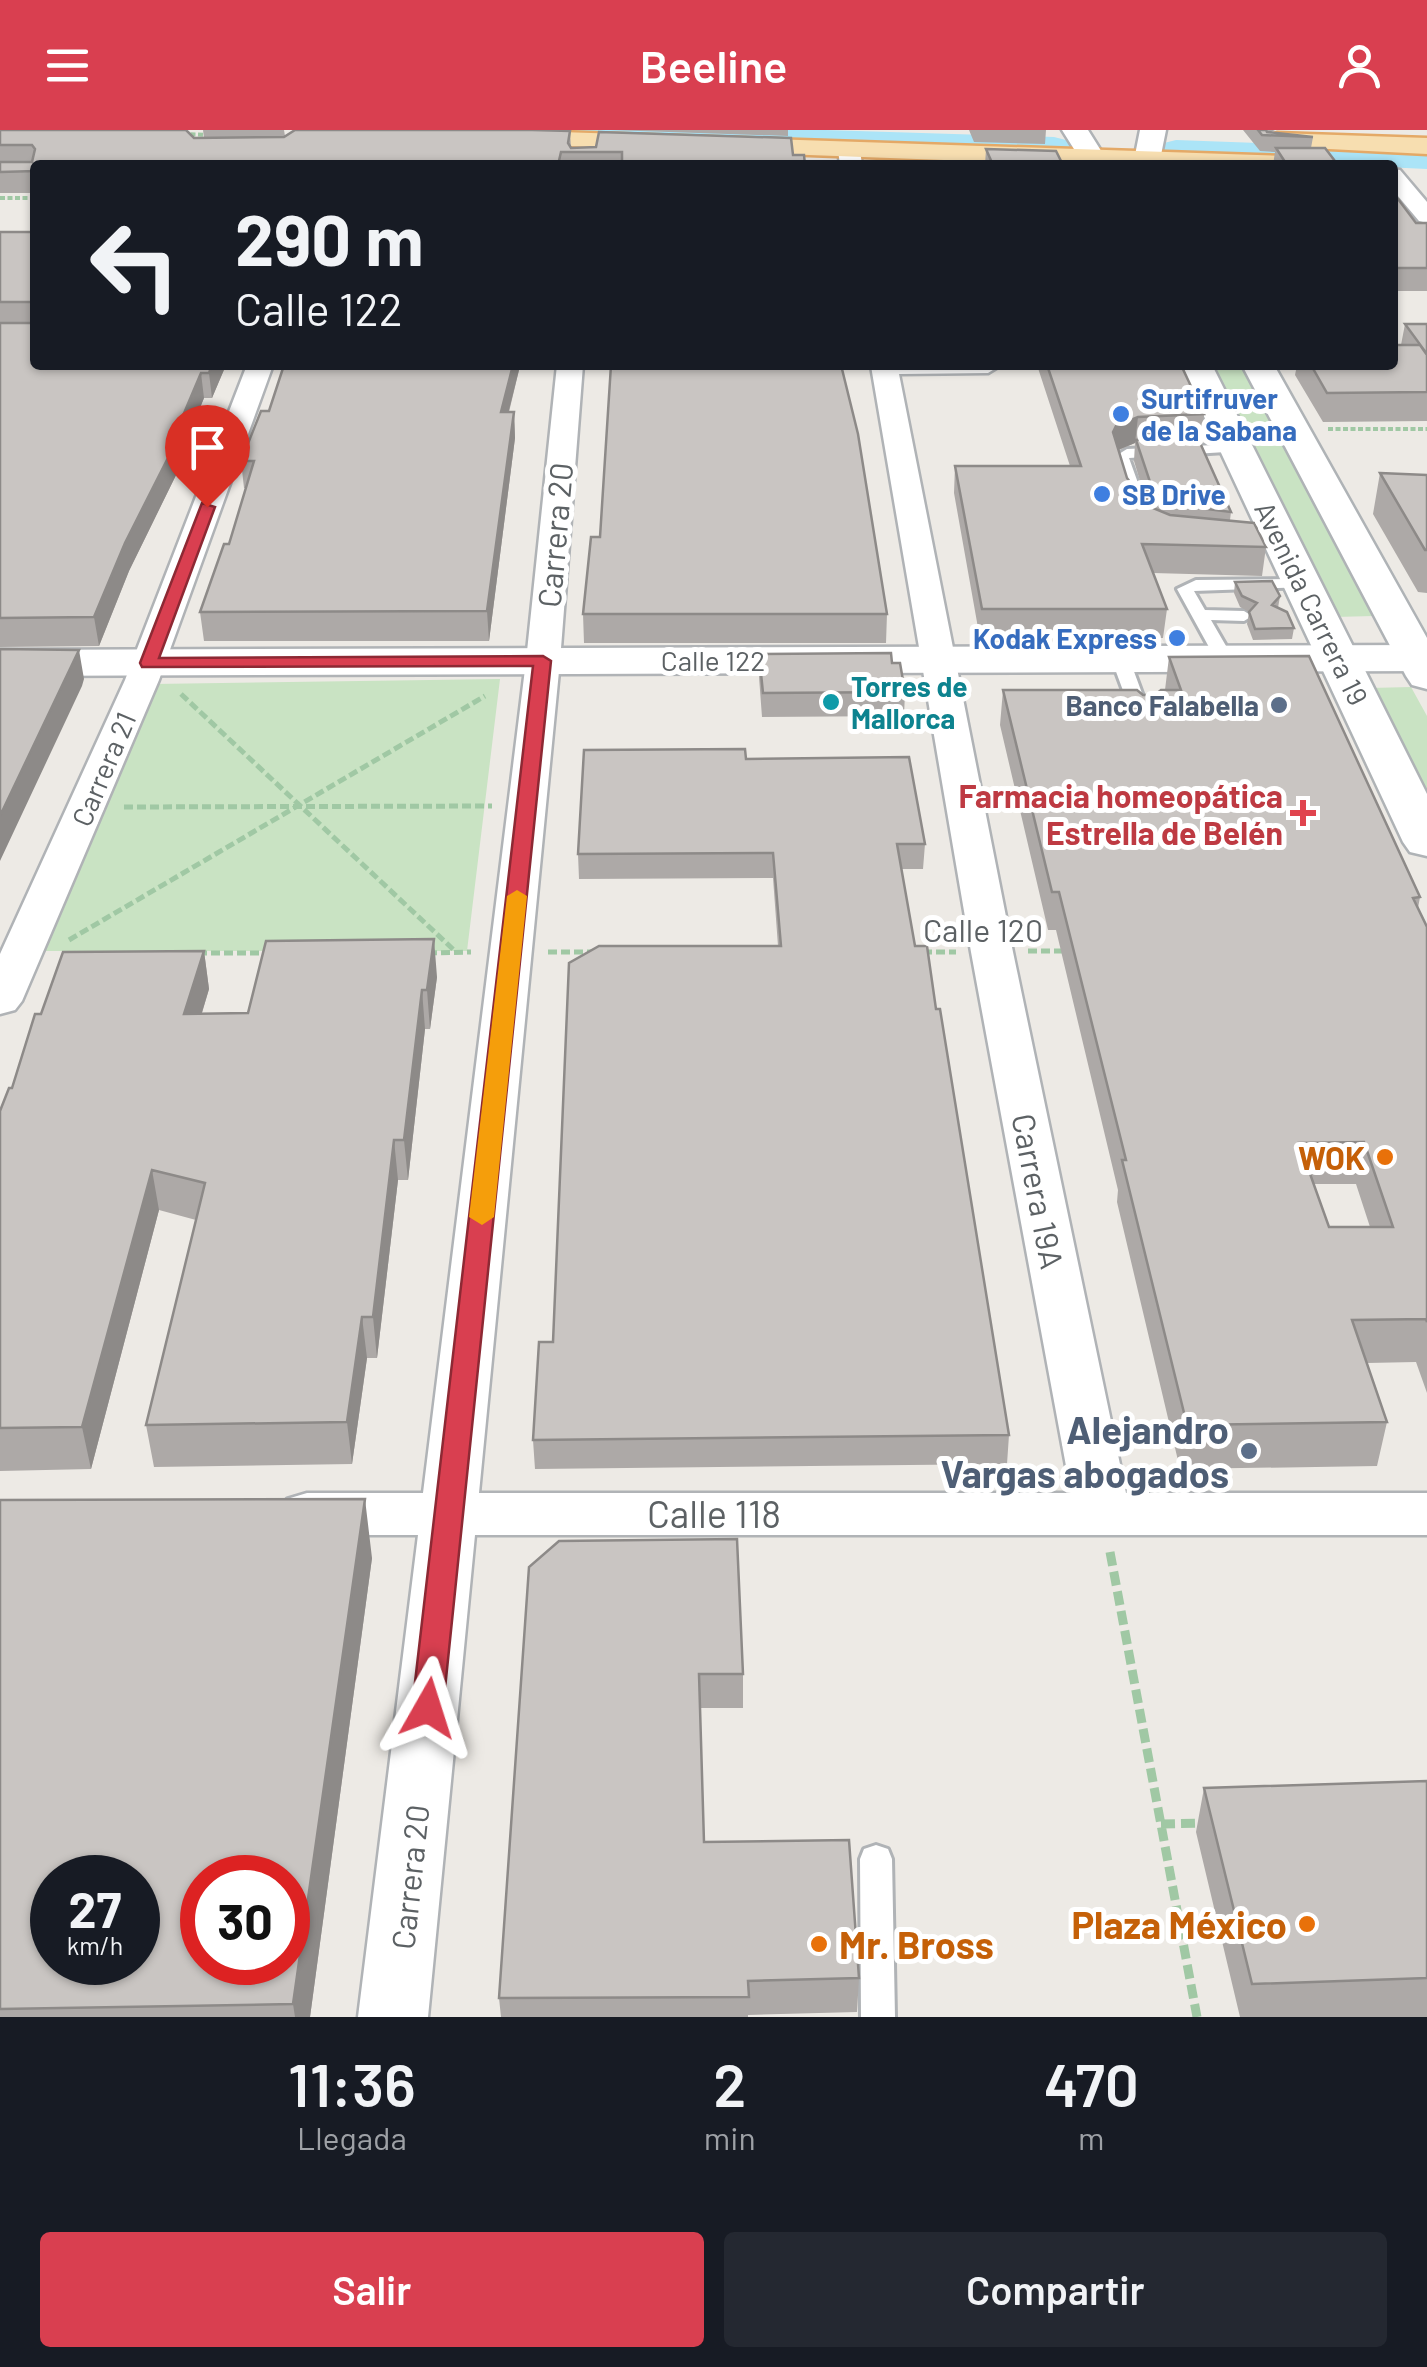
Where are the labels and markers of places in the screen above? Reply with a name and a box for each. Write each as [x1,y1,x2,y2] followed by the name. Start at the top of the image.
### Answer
[1141,381,1297,447] place label: Surtifruver de la Sabana
[1110,403,1132,425] marker: Surtifruver de la Sabana
[165,405,250,508] pin
[1122,477,1226,511] place label: SB Drive
[1091,483,1113,505] marker: SB Drive
[973,621,1157,655] place label: Kodak Express
[1166,627,1188,649] marker: Kodak Express
[851,669,968,735] place label: Torres de Mallorca
[1065,688,1259,722] place label: Banco Falabella
[820,691,842,713] marker: Torres de Mallorca
[1268,694,1290,716] marker: Banco Falabella
[959,776,1283,851] place label: Farmacia homeopática Estrella de Belén
[1292,802,1314,824] marker: Farmacia homeopática Estrella de Belén
[1298,1138,1365,1176] place label: WOK
[1374,1146,1396,1168] marker: WOK
[940,1406,1229,1496] place label: Alejandro Vargas abogados
[1238,1440,1260,1462] marker: Alejandro Vargas abogados
[1071,1901,1287,1947] place label: Plaza México
[1296,1913,1318,1935] marker: Plaza México
[839,1921,994,1967] place label: Mr. Bross
[808,1933,830,1955] marker: Mr. Bross

